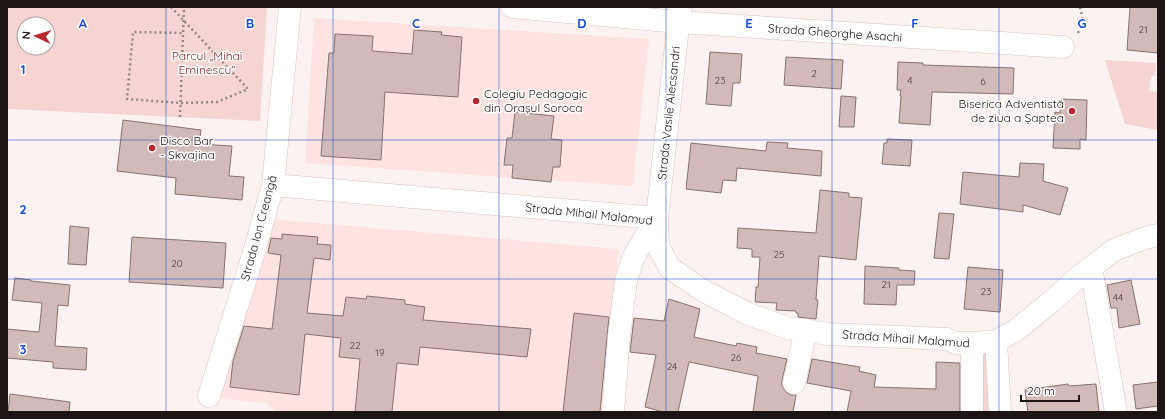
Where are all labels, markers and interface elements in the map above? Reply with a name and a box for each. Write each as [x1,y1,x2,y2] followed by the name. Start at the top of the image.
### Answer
[79,15,88,31] text: A
[246,15,254,31] text: B
[412,15,420,31] text: C
[577,15,587,31] text: D
[745,15,753,31] text: E
[911,15,919,31] text: F
[1077,15,1087,31] text: G
[16,16,56,56] north arrow
[767,20,903,45] street label: Strada Gheorghe Asachi
[1138,23,1148,36] house number: 21
[19,31,33,40] text: N
[654,45,683,180] street label: Strada Vasile Alecsandri
[172,48,242,77] park label: Parcul „Mihai Eminescu”
[20,61,26,77] text: 1
[811,67,817,80] house number: 2
[715,74,725,87] house number: 23
[907,74,913,87] house number: 4
[980,75,986,88] house number: 6
[484,86,588,115] place label: Colegiu Pedagogic din Orașul Soroca
[471,96,481,106] marker: Colegiu Pedagogic din Orașul Soroca
[959,96,1064,125] place label: Biserica Adventistă de ziua a Șaptea
[1067,106,1077,116] marker: Biserica Adventistă de ziua a Șaptea
[160,133,215,162] place label: Disco Bar - Skvajina
[147,143,157,153] marker: Disco Bar - Skvajina
[237,173,280,282] street label: Strada Ion Creangă
[525,199,653,228] street label: Strada Mihail Malamud
[19,201,27,217] text: 2
[774,248,785,261] house number: 25
[171,257,183,270] house number: 20
[881,278,891,291] house number: 21
[981,285,991,298] house number: 23
[1113,291,1123,304] house number: 44
[842,327,970,350] street label: Strada Mihail Malamud
[349,339,361,352] house number: 22
[20,341,27,357] text: 3
[375,346,385,359] house number: 19
[731,351,742,364] house number: 26
[667,360,677,373] house number: 24
[1021,377,1079,403] scale bar
[1027,383,1055,398] text: 20 m

